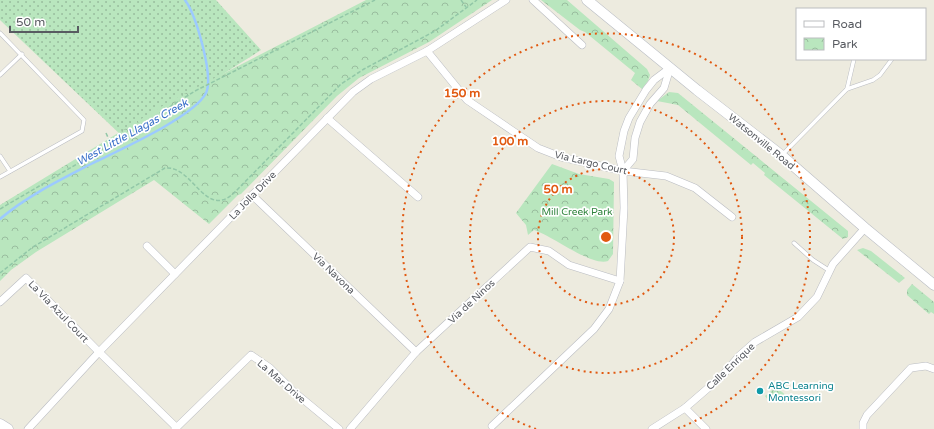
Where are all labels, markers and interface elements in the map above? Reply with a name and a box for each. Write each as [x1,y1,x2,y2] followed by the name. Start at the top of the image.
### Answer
[10,8,78,34] scale bar
[796,8,926,60] legend
[16,15,45,29] text: 50 m
[832,17,862,31] text: Road
[832,37,858,51] text: Park
[444,86,480,100] text: 150 m
[74,96,191,168] water label: West Little Llagas Creek
[726,111,797,172] street label: Watsonville Road
[492,134,528,148] text: 100 m
[553,149,628,177] street label: Via Largo Court
[227,169,279,222] street label: La Jolla Drive
[543,182,573,196] text: 50 m
[542,206,613,218] park label: Mill Creek Park
[599,230,613,244] centre of rings
[310,251,357,297] street label: Via Navona
[446,277,498,326] street label: Via de Ninos
[26,278,91,345] street label: La Via Azul Court
[704,340,758,393] street label: Calle Enrique
[255,357,308,406] street label: La Mar Drive
[768,380,834,404] place label: ABC Learning Montessori
[755,386,765,396] marker: ABC Learning Montessori

